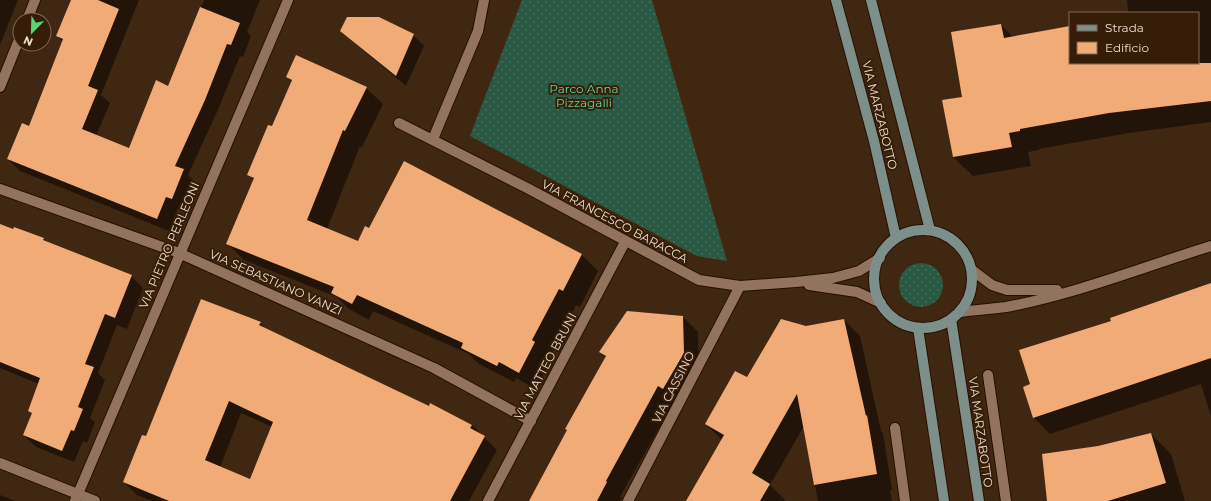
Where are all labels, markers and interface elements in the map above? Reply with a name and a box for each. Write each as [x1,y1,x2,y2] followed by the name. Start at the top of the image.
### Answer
[12,12,52,52] north arrow
[1069,12,1199,64] legend
[1105,20,1144,35] text: Strada
[21,33,35,49] text: N
[1105,40,1149,55] text: Edificio
[859,59,901,171] street label: VIA MARZABOTTO
[549,81,619,110] park label: Parco Anna Pizzagalli
[539,176,691,266] street label: VIA FRANCESCO BARACCA
[135,179,203,311] street label: VIA PIETRO PERLEONI
[207,246,345,318] street label: VIA SEBASTIANO VANZI
[510,310,580,422] street label: VIA MATTEO BRUNI
[648,349,698,425] street label: VIA CASSINO
[966,376,996,488] street label: VIA MARZABOTTO

